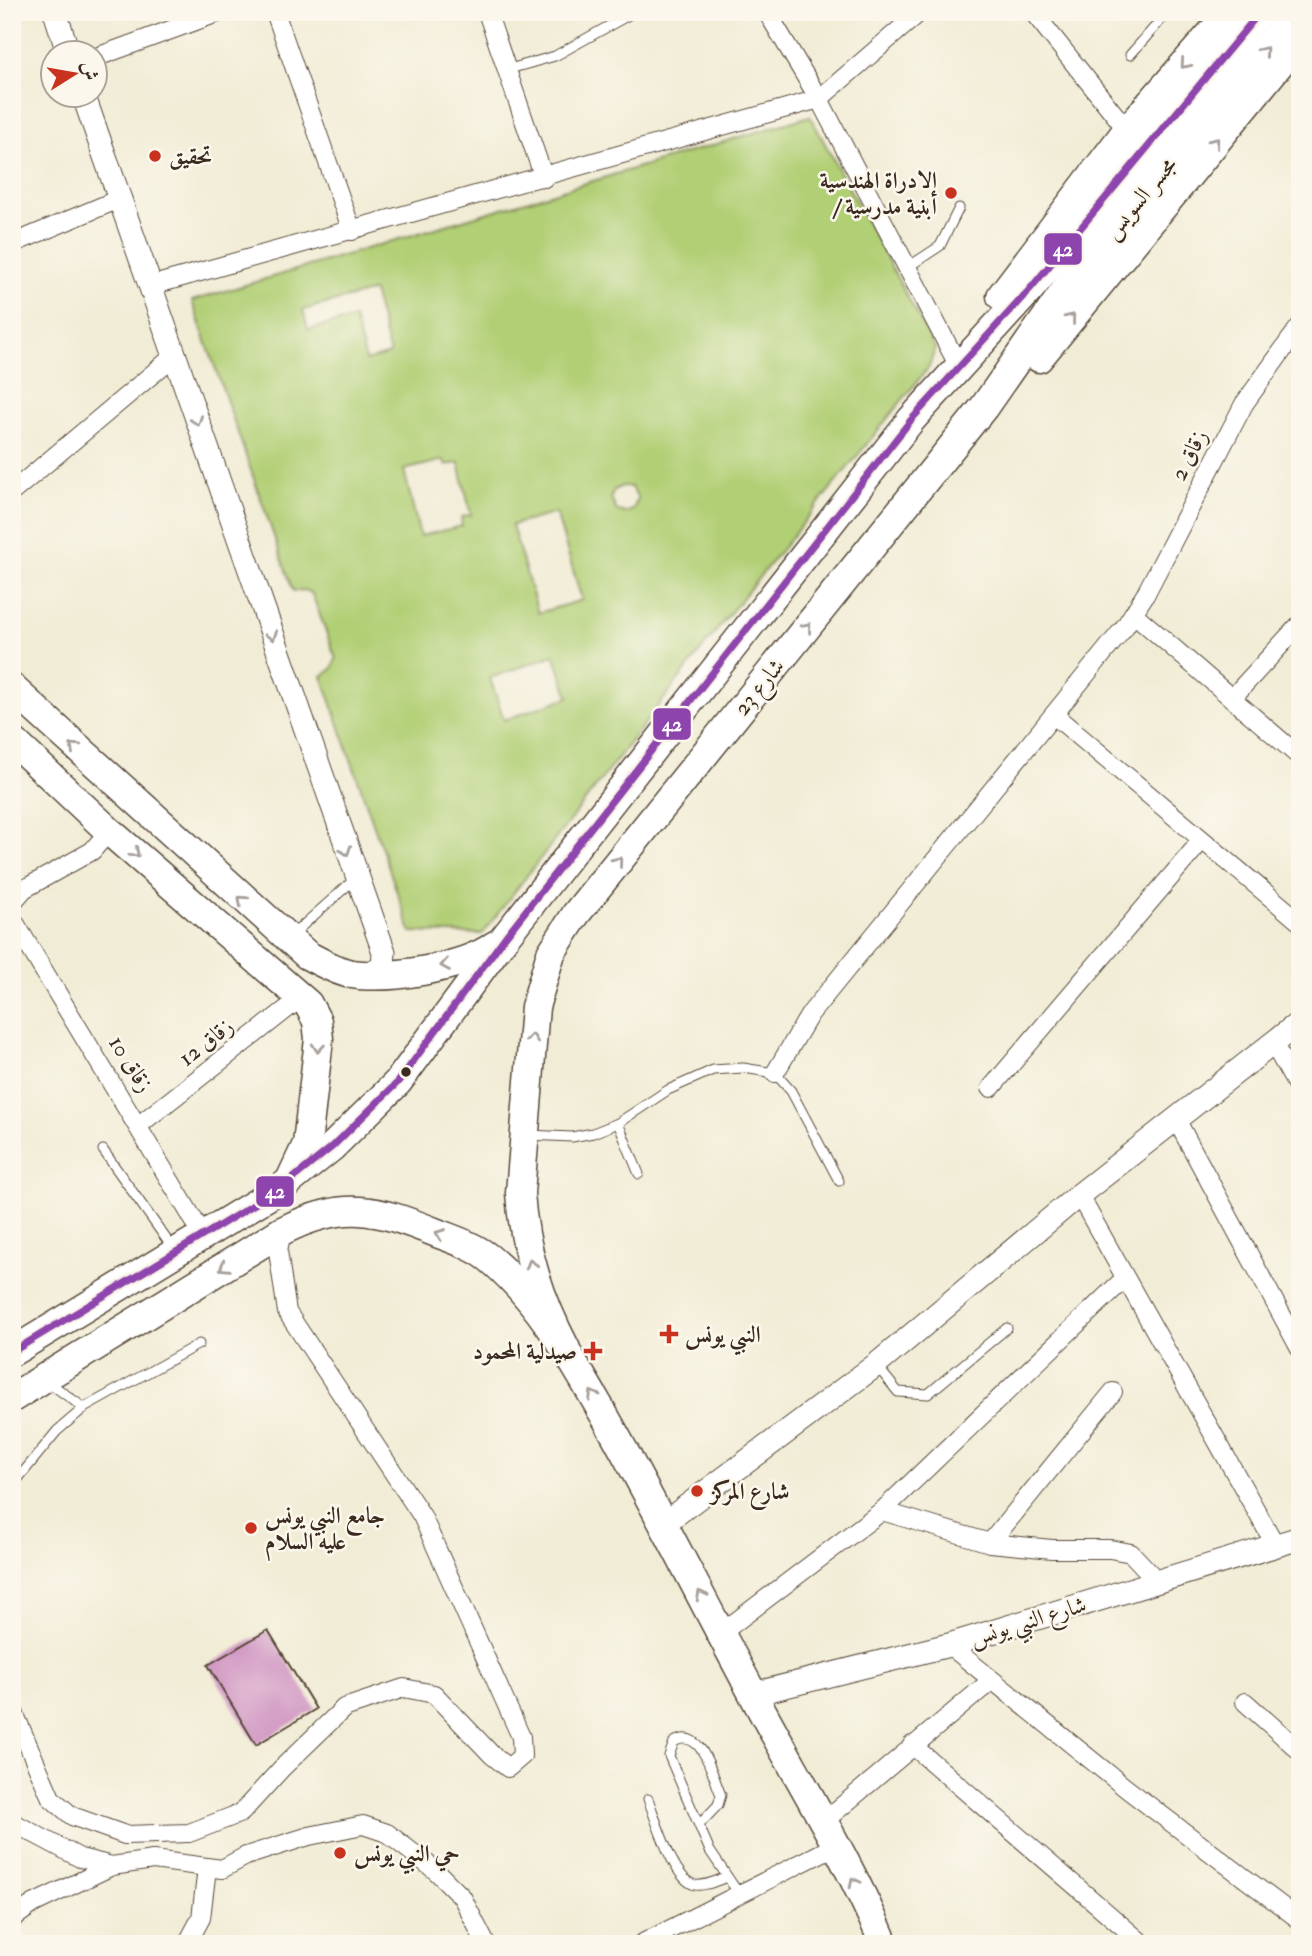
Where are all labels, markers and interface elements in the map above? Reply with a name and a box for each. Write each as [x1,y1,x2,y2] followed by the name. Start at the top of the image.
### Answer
[38,38,108,108] north arrow
[1255,47,1268,59] one-way arrow
[1181,55,1194,68] one-way arrow
[76,59,103,82] text: ش
[1207,137,1219,150] one-way arrow
[169,142,212,171] place label: تحقيق
[147,148,163,164] marker: تحقيق
[1097,151,1184,246] street label: مجسر السويس
[820,166,938,221] place label: الادراة الهندسية / أبنية مدرسية
[943,185,959,201] marker: الادراة الهندسية / أبنية مدرسية
[1043,232,1083,266] line badge: 42
[1052,238,1073,262] text: 42
[1062,313,1075,325] one-way arrow
[189,414,203,427] one-way arrow
[1164,425,1214,485] street label: زقاق 2
[799,622,812,634] one-way arrow
[263,629,277,641] one-way arrow
[727,653,795,725] street label: شارع 23
[652,707,692,741] line badge: 42
[661,713,682,737] text: 42
[69,742,82,755] one-way arrow
[338,844,352,856] one-way arrow
[126,845,139,857] one-way arrow
[610,857,623,869] one-way arrow
[237,895,250,908] one-way arrow
[439,957,451,972] one-way arrow
[173,1012,239,1072] street label: زقاق 12
[102,1030,160,1098] street label: زقاق 10
[524,1032,539,1043] one-way arrow
[311,1043,326,1054] one-way arrow
[399,1065,413,1079] unlabelled marker
[255,1175,295,1208] line badge: 42
[264,1180,285,1204] text: 42
[435,1228,447,1242] one-way arrow
[524,1258,539,1270] one-way arrow
[218,1259,231,1272] one-way arrow
[685,1320,761,1356] place label: النبي يونس
[659,1324,679,1344] marker: النبي يونس
[473,1337,577,1366] place label: صيدلية المحمود
[583,1341,603,1361] marker: صيدلية المحمود
[588,1390,601,1403] one-way arrow
[708,1477,789,1510] place label: شارع المركز
[689,1483,705,1499] marker: شارع المركز
[265,1501,385,1562] place label: جامع النبي يونس عليه السلام
[243,1520,259,1536] marker: جامع النبي يونس عليه السلام
[696,1590,709,1602] one-way arrow
[966,1590,1092,1658] street label: شارع النبي يونس
[354,1839,460,1875] place label: حي النبي يونس
[332,1845,348,1861] marker: حي النبي يونس
[848,1877,862,1890] one-way arrow

